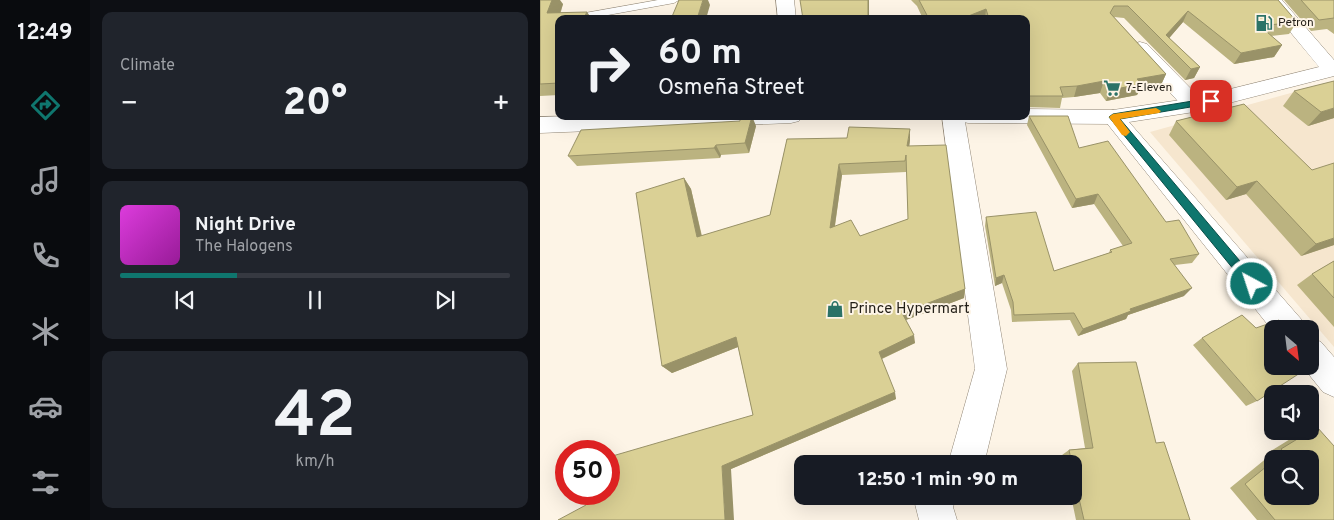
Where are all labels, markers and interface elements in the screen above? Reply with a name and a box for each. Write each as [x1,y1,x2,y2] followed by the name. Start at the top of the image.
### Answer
[1254,13,1274,33] fuel station icon: Petron
[1278,15,1314,31] place label: Petron
[17,20,73,47] text: 12:49
[658,32,742,76] text: 60 m
[575,35,640,100] icon: right
[120,56,175,76] text: Climate
[658,75,804,102] text: Osmeña Street
[1102,78,1122,98] supermarket icon: 7-Eleven
[283,80,347,129] text: 20°
[1126,80,1172,96] place label: 7-Eleven
[1190,80,1232,122] pin
[120,87,138,123] text: −
[492,87,510,123] text: +
[1197,87,1225,115] icon: arrive
[28,88,63,123] icon: directions
[28,163,63,198] icon: music
[195,213,296,237] text: Night Drive
[195,237,293,257] text: The Halogens
[28,238,63,273] icon: phone
[1225,257,1277,309] position arrow
[171,286,199,314] icon: previous
[301,286,329,314] icon: pause
[431,286,459,314] icon: next
[825,299,845,319] shop icon: Prince Hypermart
[849,300,970,319] place label: Prince Hypermart
[28,314,63,349] icon: climate
[1264,320,1319,375] north arrow
[1264,320,1319,505] map controls
[274,378,356,460] text: 42
[1264,385,1319,440] button: sound
[28,389,63,424] icon: car
[555,440,620,505] speed limit sign: 50
[1264,450,1319,505] button: search
[296,452,334,472] text: km/h
[28,465,63,500] icon: filters
[858,468,1018,492] text: 12:50 · 1 min · 90 m

